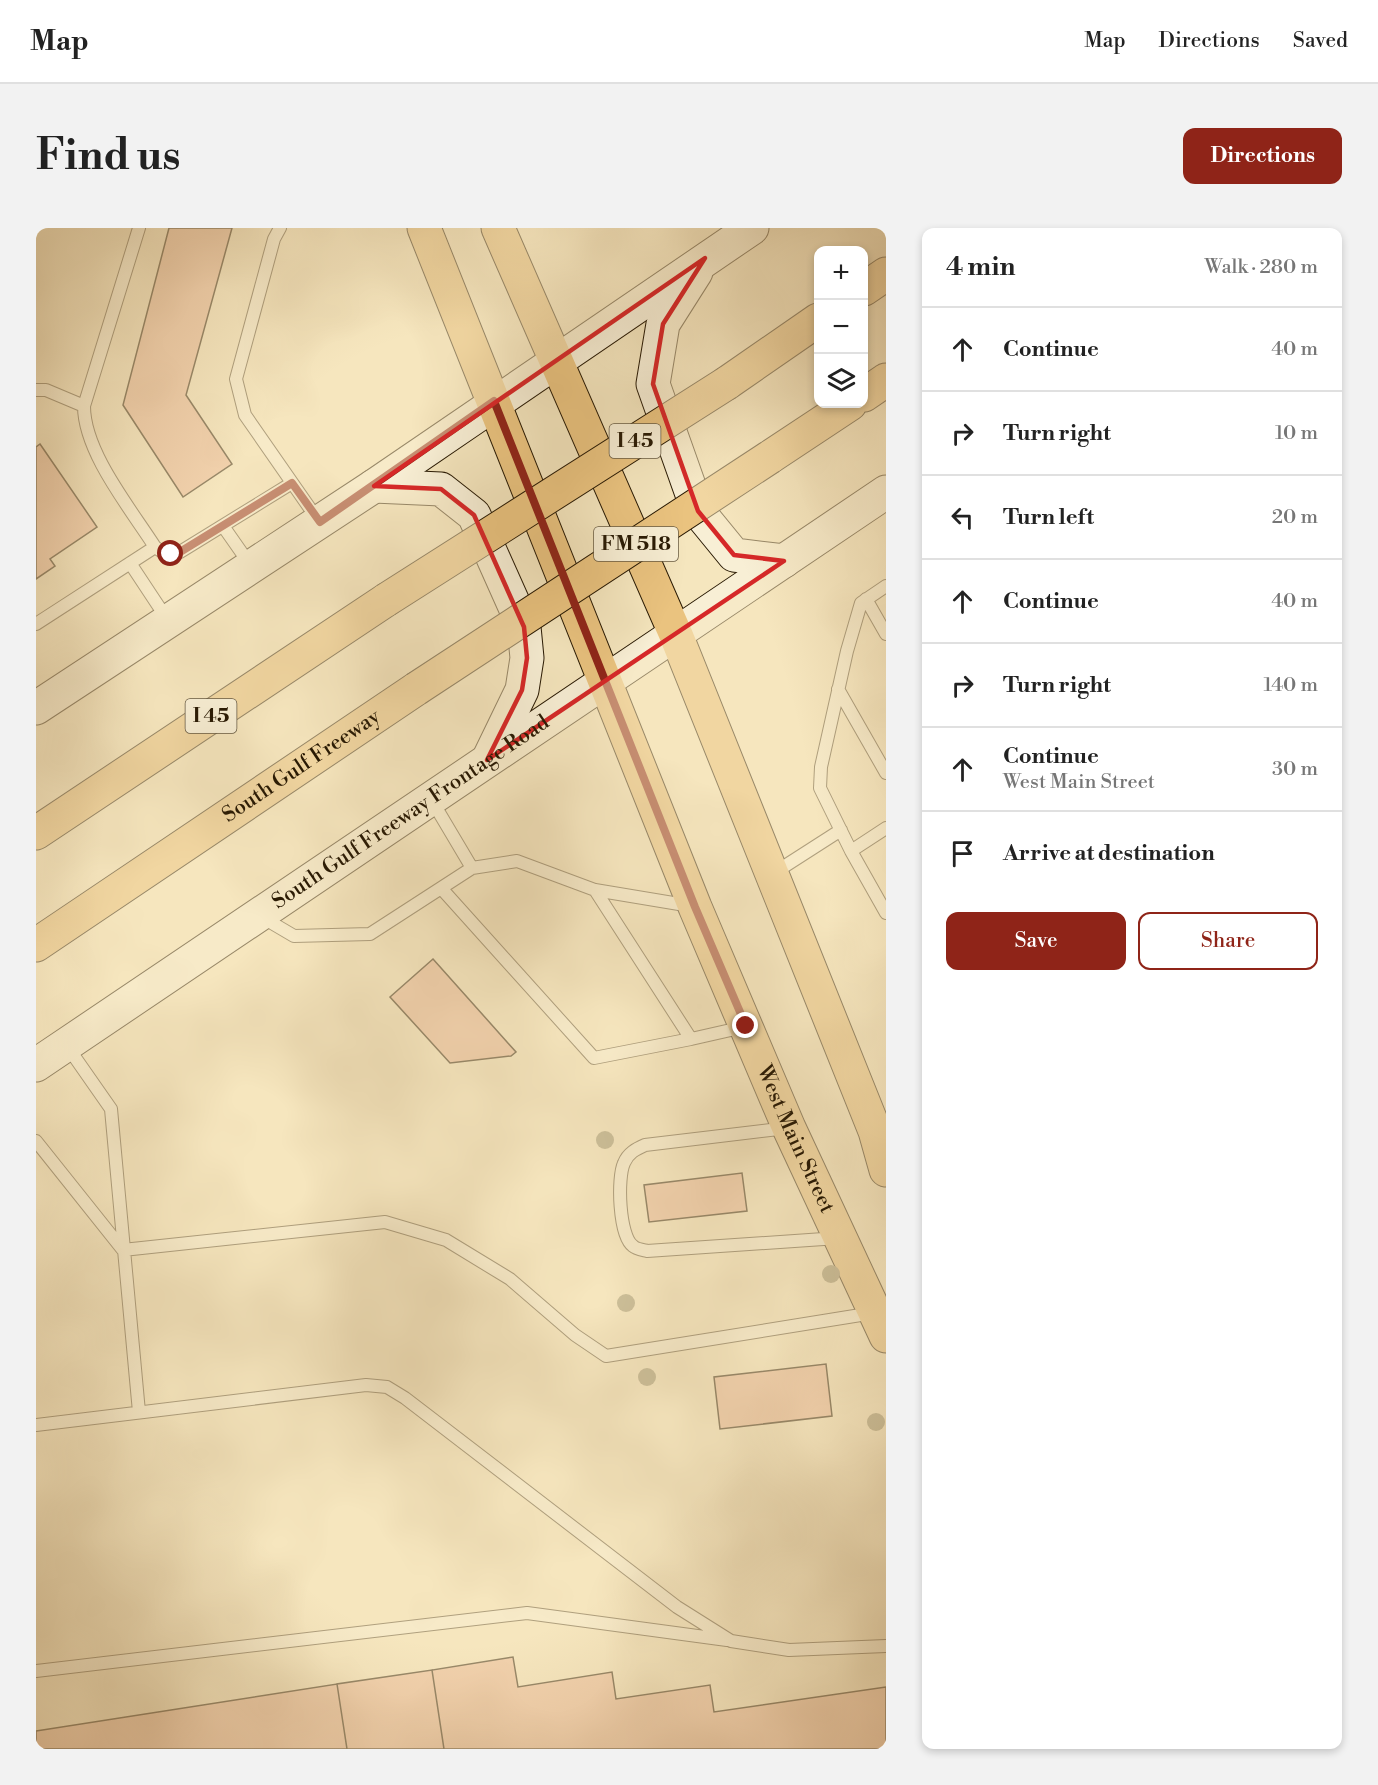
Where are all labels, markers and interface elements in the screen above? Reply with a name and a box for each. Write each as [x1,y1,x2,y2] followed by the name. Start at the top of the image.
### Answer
[30,24,89,59] text: Map
[1084,28,1126,54] text: Map
[1159,28,1260,54] text: Directions
[1293,28,1348,54] text: Saved
[1183,128,1342,184] button: Directions
[36,130,180,183] text: Find us
[814,246,868,408] map controls
[814,246,868,300] button: +
[946,251,1016,283] text: 4 min
[1205,255,1318,280] text: Walk · 280 m
[814,300,868,354] button: −
[946,333,979,366] icon: ahead
[1003,336,1099,363] text: Continue
[1271,337,1318,362] text: 40 m
[814,354,868,408] button: layers
[946,417,979,450] icon: right
[1003,420,1111,447] text: Turn right
[1275,421,1318,446] text: 10 m
[610,424,660,458] road number: I 45
[946,501,979,534] icon: left
[1003,504,1094,531] text: Turn left
[1272,505,1318,530] text: 20 m
[594,527,678,561] road number: FM 518
[157,540,183,566] route start
[946,585,979,618] icon: ahead
[1003,588,1099,615] text: Continue
[1271,589,1318,614] text: 40 m
[946,669,979,702] icon: right
[1003,672,1111,699] text: Turn right
[1263,673,1318,698] text: 140 m
[186,699,237,733] road number: I 45
[217,703,386,829] street label: South Gulf Freeway
[267,710,554,915] street label: South Gulf Freeway Frontage Road
[1003,743,1099,770] text: Continue
[946,753,979,786] icon: ahead
[1272,757,1318,782] text: 30 m
[1003,770,1155,795] text: West Main Street
[946,837,979,870] icon: arrive
[1003,840,1215,867] text: Arrive at destination
[946,912,1126,970] button: Save
[1138,912,1318,970] button: Share
[732,1012,758,1038] route end
[750,1060,840,1218] street label: West Main Street

